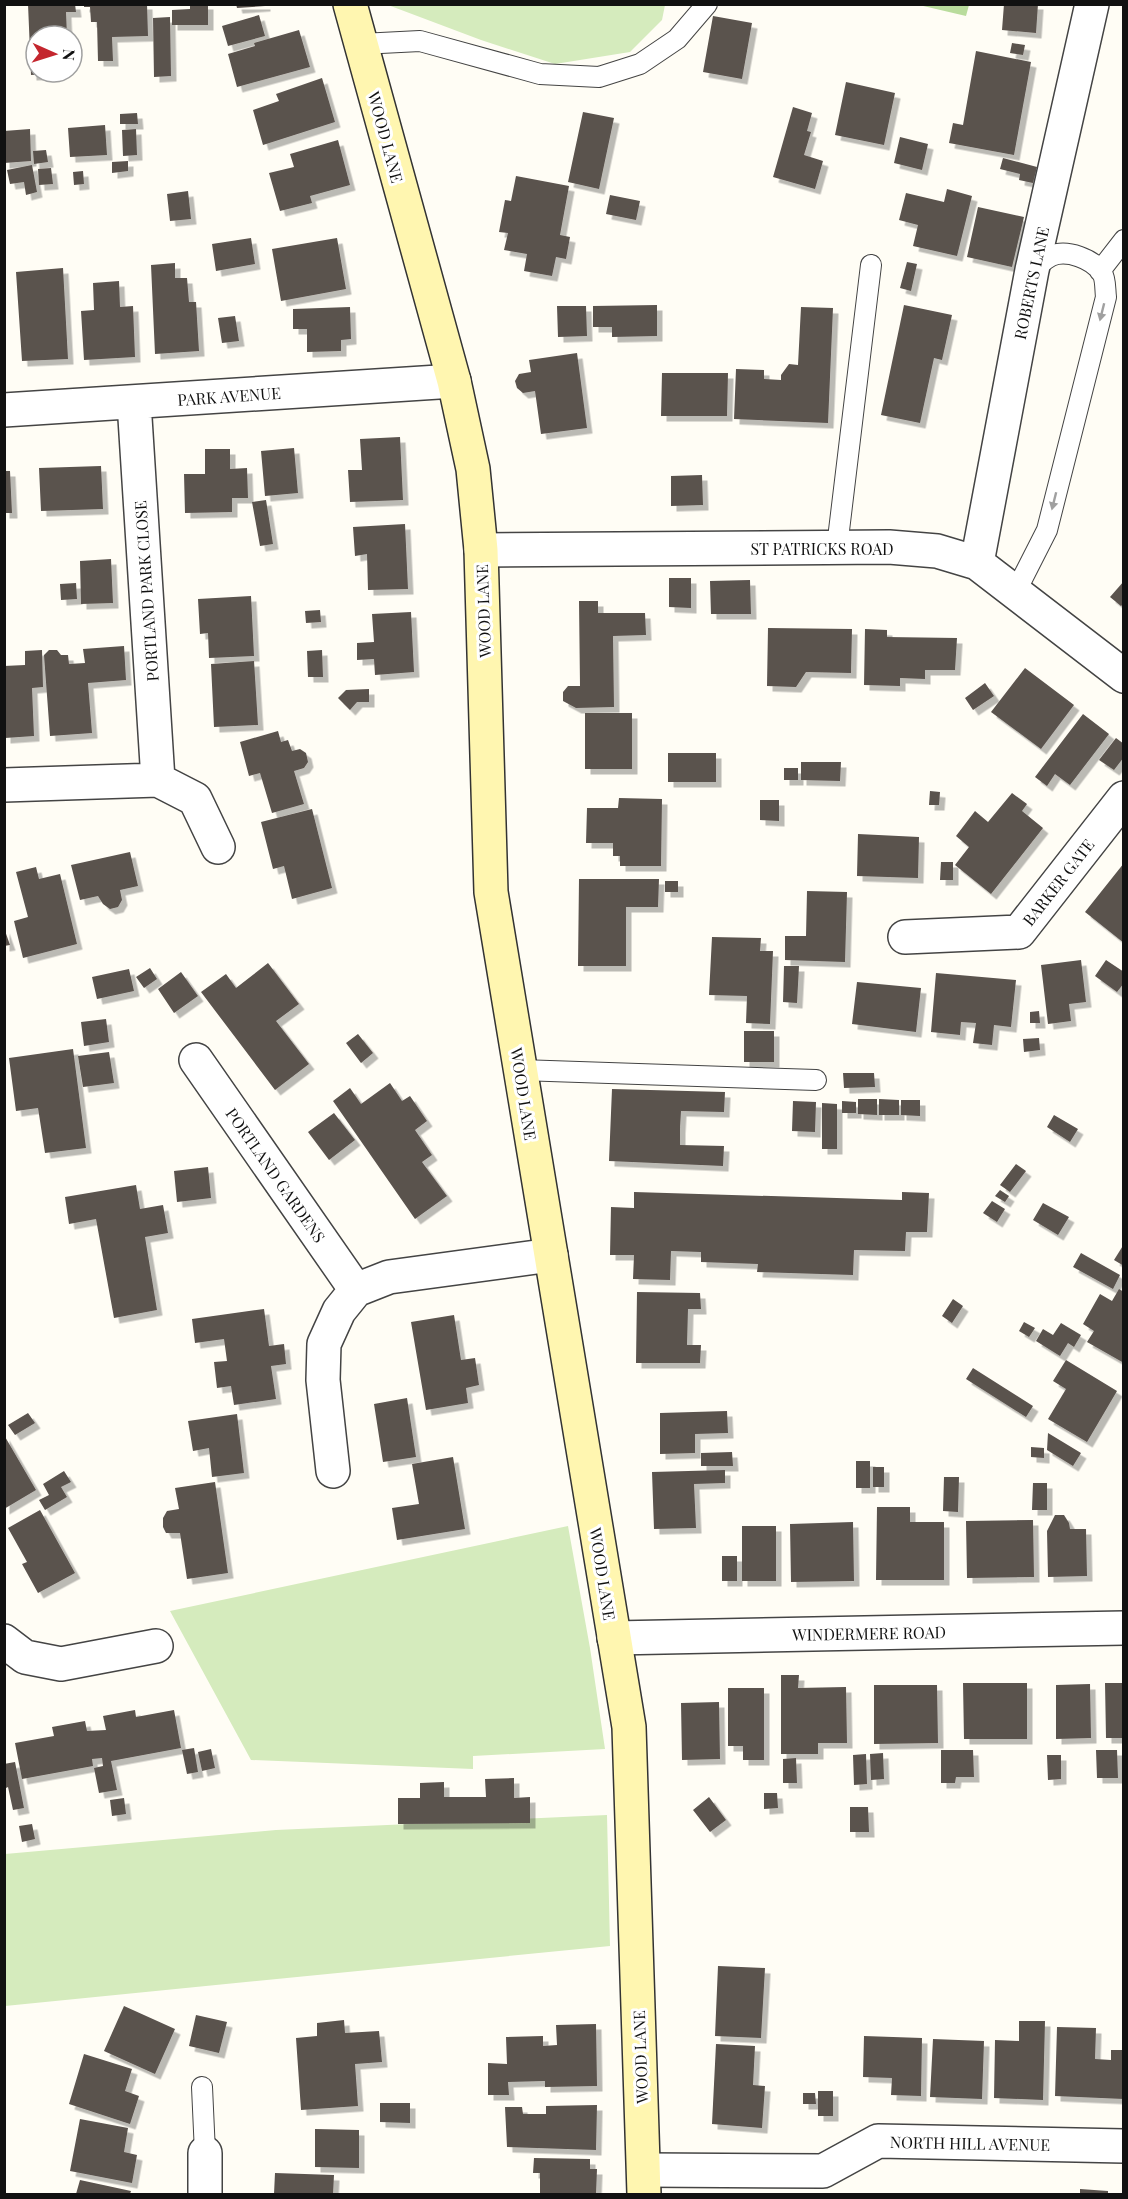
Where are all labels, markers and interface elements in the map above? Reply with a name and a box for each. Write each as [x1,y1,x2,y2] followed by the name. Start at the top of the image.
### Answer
[24,24,84,84] north arrow
[59,48,80,62] text: N
[363,88,408,185] street label: WOOD LANE
[1009,225,1053,341] street label: ROBERTS LANE
[1096,303,1106,321] one-way arrow
[176,382,282,410] street label: PARK AVENUE
[1049,492,1059,511] one-way arrow
[129,500,163,682] street label: PORTLAND PARK CLOSE
[750,538,894,559] street label: ST PATRICKS ROAD
[471,564,495,659] street label: WOOD LANE
[1018,834,1098,930] street label: BARKER GATE
[506,1045,542,1142] street label: WOOD LANE
[222,1104,330,1246] street label: PORTLAND GARDENS
[585,1525,621,1622] street label: WOOD LANE
[791,1621,946,1645] street label: WINDERMERE ROAD
[628,2010,652,2105] street label: WOOD LANE
[890,2131,1050,2155] street label: NORTH HILL AVENUE

